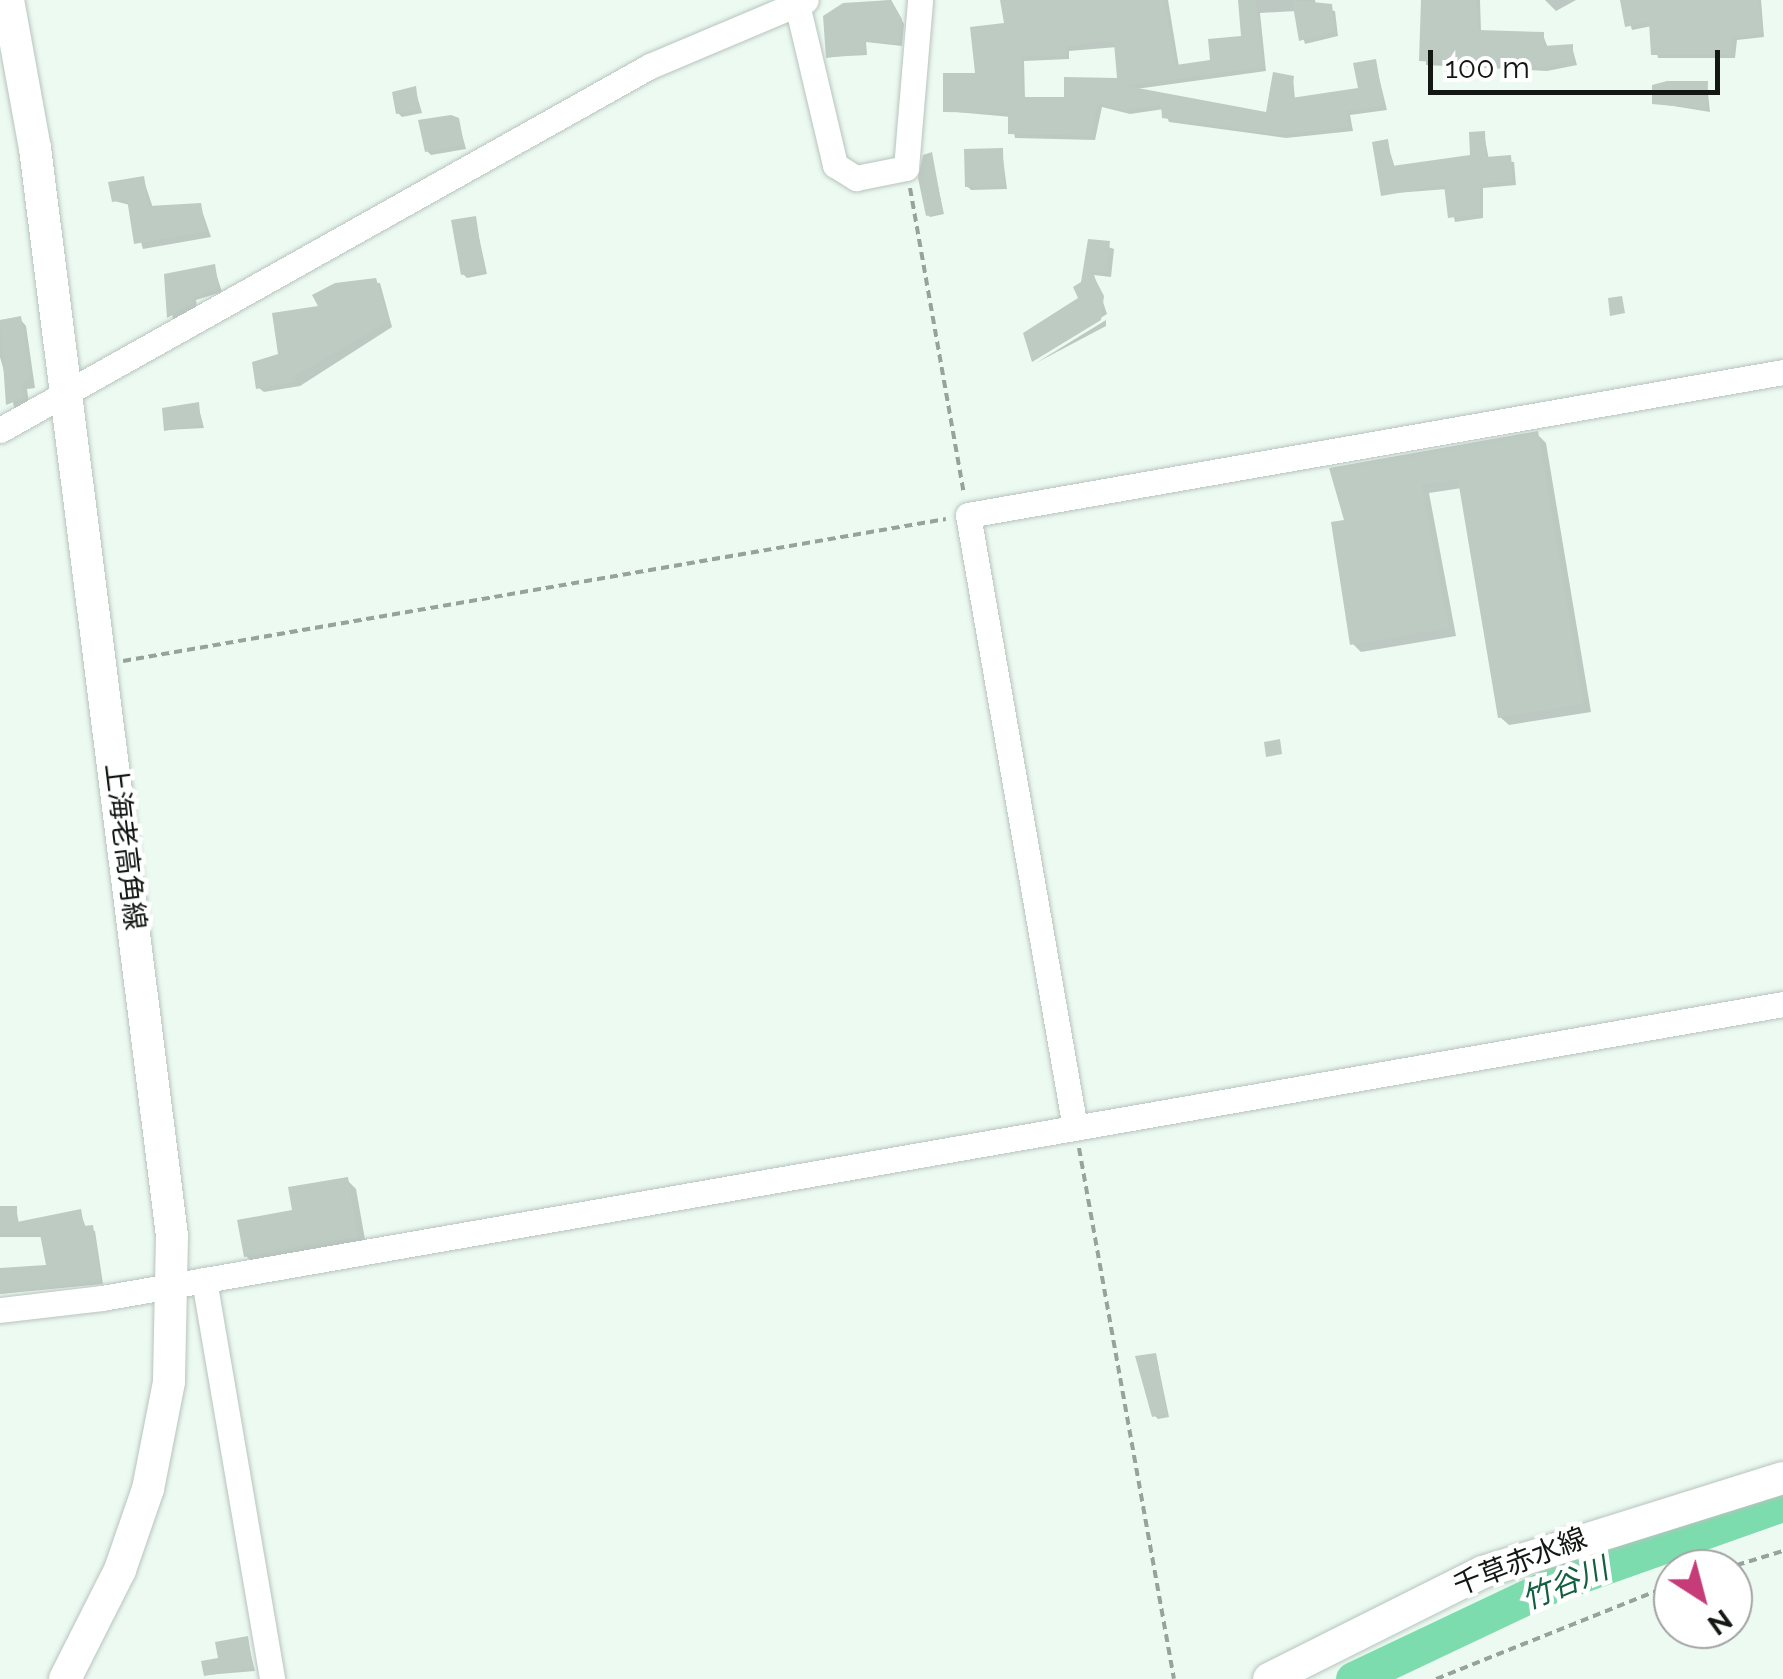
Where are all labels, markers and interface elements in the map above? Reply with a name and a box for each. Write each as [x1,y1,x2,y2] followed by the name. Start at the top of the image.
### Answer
[1433,30,1726,92] scale bar
[1445,50,1530,85] text: 100 m
[98,762,152,932] street label: 上海老高角線
[1449,1521,1591,1603] street label: 千草赤水線
[1653,1549,1753,1649] north arrow
[1517,1550,1613,1618] water label: 竹谷川
[1701,1602,1738,1642] text: N

